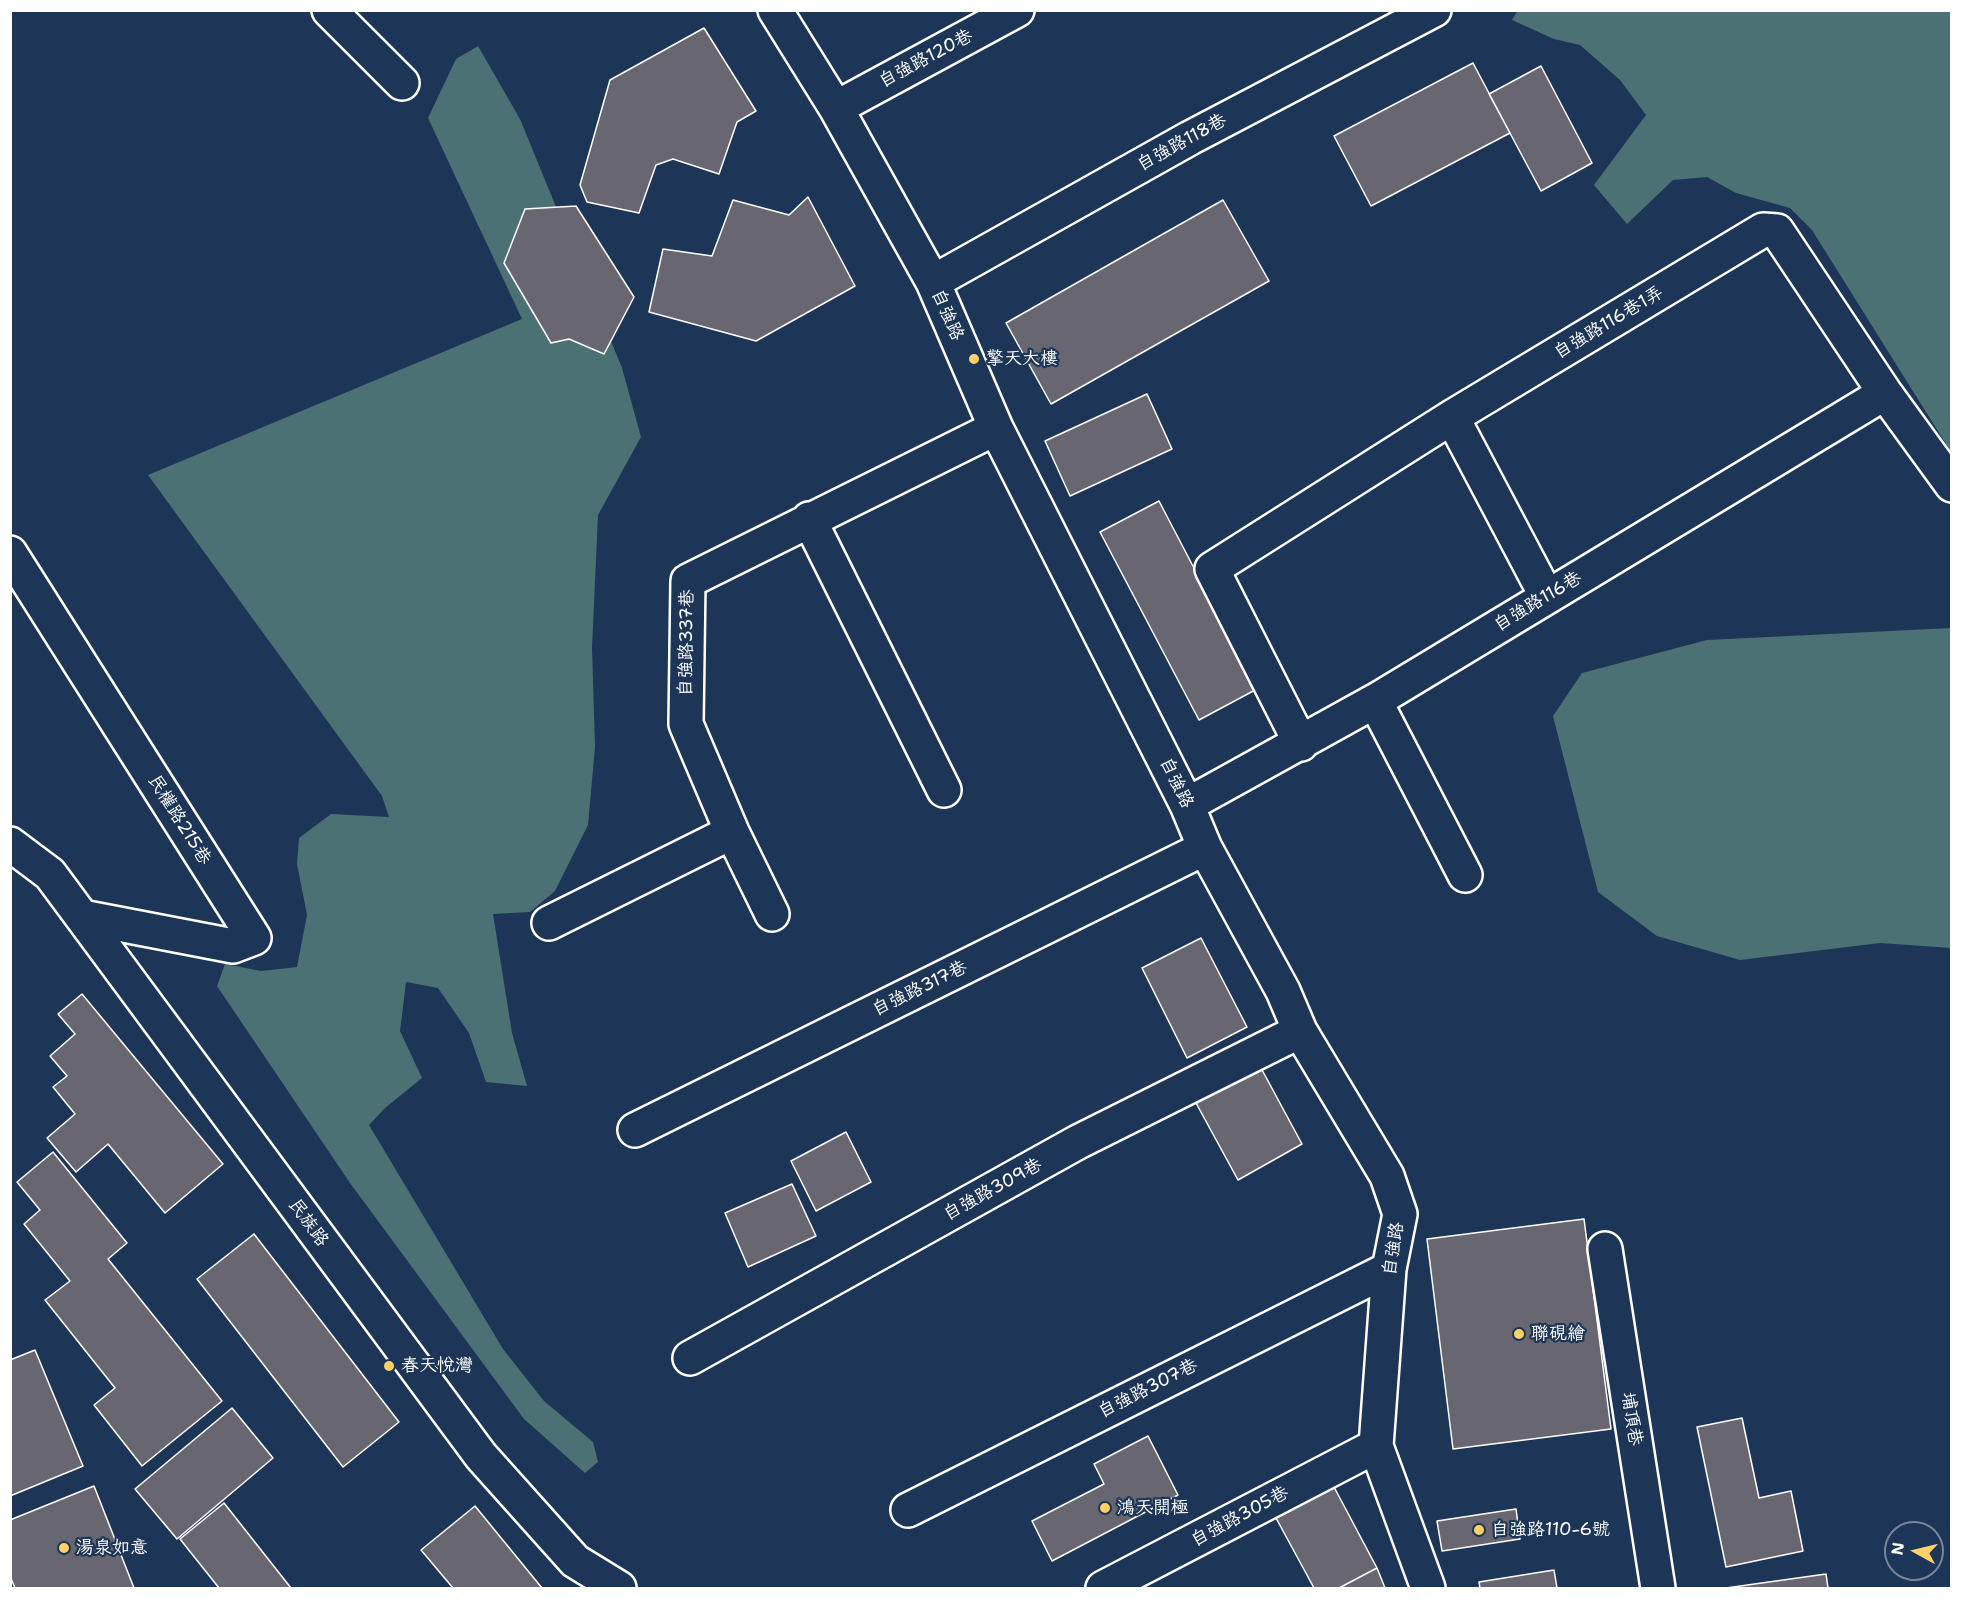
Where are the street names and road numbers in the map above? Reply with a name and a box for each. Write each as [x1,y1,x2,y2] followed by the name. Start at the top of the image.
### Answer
[875,25,977,93] street label: 自強路120巷
[1134,110,1230,176] street label: 自強路118巷
[1550,282,1668,364] street label: 自強路116巷1弄
[926,286,968,344] street label: 自強路
[1490,567,1586,637] street label: 自強路116巷
[675,589,699,697] street label: 自強路337巷
[1154,754,1198,812] street label: 自強路
[143,771,215,869] street label: 民權路215巷
[869,957,971,1021] street label: 自強路317巷
[940,1154,1046,1226] street label: 自強路309巷
[283,1195,333,1251] street label: 民族路
[1379,1221,1409,1277] street label: 自強路
[1095,1355,1201,1423] street label: 自強路307巷
[1616,1391,1646,1447] street label: 埔頂巷
[1187,1482,1293,1552] street label: 自強路305巷

